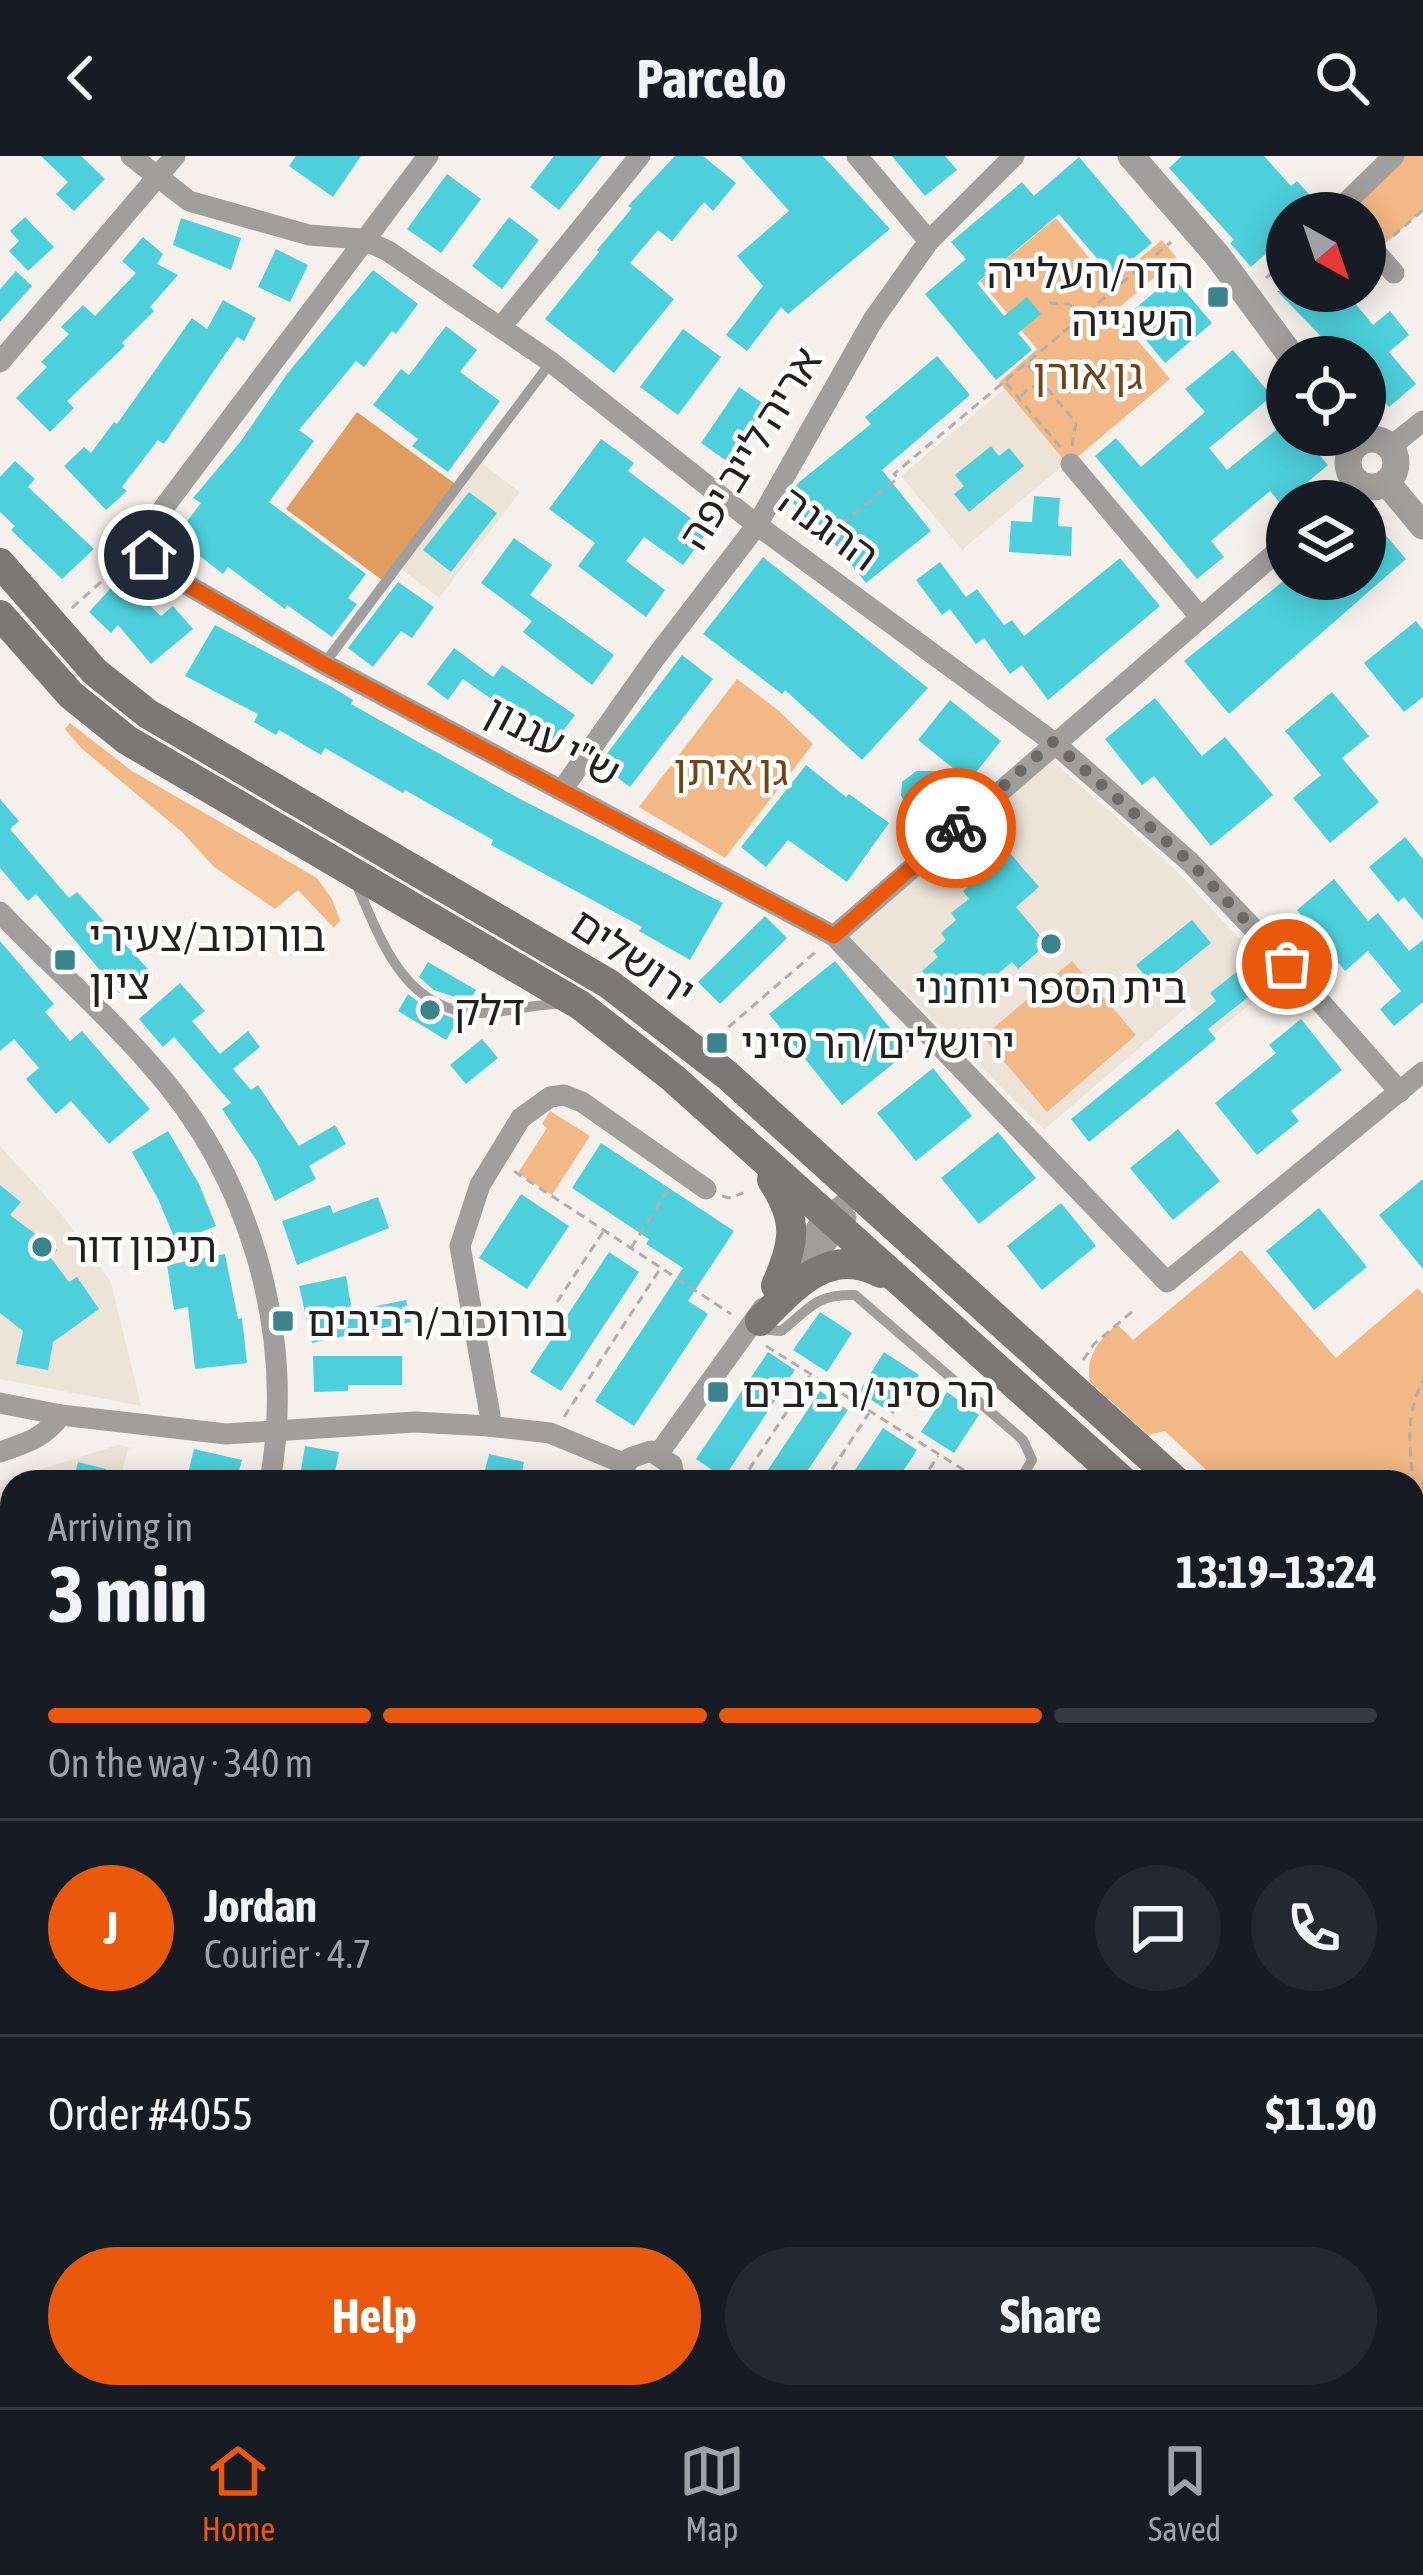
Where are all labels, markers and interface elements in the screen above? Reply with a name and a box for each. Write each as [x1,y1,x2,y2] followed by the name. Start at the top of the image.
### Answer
[48,45,114,111] icon: back
[1309,45,1375,111] icon: search
[636,48,787,109] text: Parcelo
[1266,192,1386,312] north arrow
[1266,192,1386,600] map controls
[987,249,1194,345] place label: הדר/העלייה השנייה
[1205,284,1231,310] marker: הדר/העלייה השנייה
[1266,336,1386,456] button: locate
[669,338,831,558] street label: אריה לייב יפה
[1033,350,1143,398] park label: גן אורן
[770,476,888,580] street label: ההגנה
[1266,480,1386,600] button: layers
[98,504,200,606] pin
[116,522,182,588] icon: home
[477,686,629,796] street label: ש"י עגנון
[673,746,789,794] park label: גן איתן
[896,768,1016,888] courier
[923,795,989,861] icon: bike
[562,898,704,1016] street label: ירושלים
[89,912,326,1008] place label: בורוכוב/צעירי ציון
[1236,913,1338,1015] pin
[1038,931,1064,957] marker: בית הספר יוחנני
[1254,931,1320,997] icon: bag
[52,947,78,973] marker: בורוכוב/צעירי ציון
[915,964,1187,1012] place label: בית הספר יוחנני
[454,986,525,1034] place label: דלק
[417,997,443,1023] marker: דלק
[741,1019,1015,1067] place label: ירושלים/הר סיני
[704,1030,730,1056] marker: ירושלים/הר סיני
[66,1223,217,1271] place label: תיכון דור
[29,1234,55,1260] marker: תיכון דור
[307,1297,568,1345] place label: בורוכוב/רביבים
[270,1308,296,1334] marker: בורוכוב/רביבים
[742,1368,995,1416] place label: הר סיני/רביבים
[705,1379,731,1405] marker: הר סיני/רביבים
[48,1505,193,1549] text: Arriving in
[1176,1546,1377,1598] text: 13:19–13:24
[48,1549,207,1639] text: 3 min
[48,1741,313,1785] text: On the way · 340 m
[1095,1865,1221,1991] button: chat
[1251,1865,1377,1991] button: phone
[204,1880,317,1932] text: Jordan
[104,1902,118,1954] text: J
[204,1932,371,1976] text: Courier · 4.7
[48,2088,253,2140] text: Order #4055
[1265,2088,1377,2140] text: $11.90
[48,2247,701,2385] button: Help
[725,2247,1377,2385] button: Share
[202,2438,275,2548] tab: Home
[679,2438,745,2548] tab: Map
[1148,2438,1221,2548] tab: Saved

